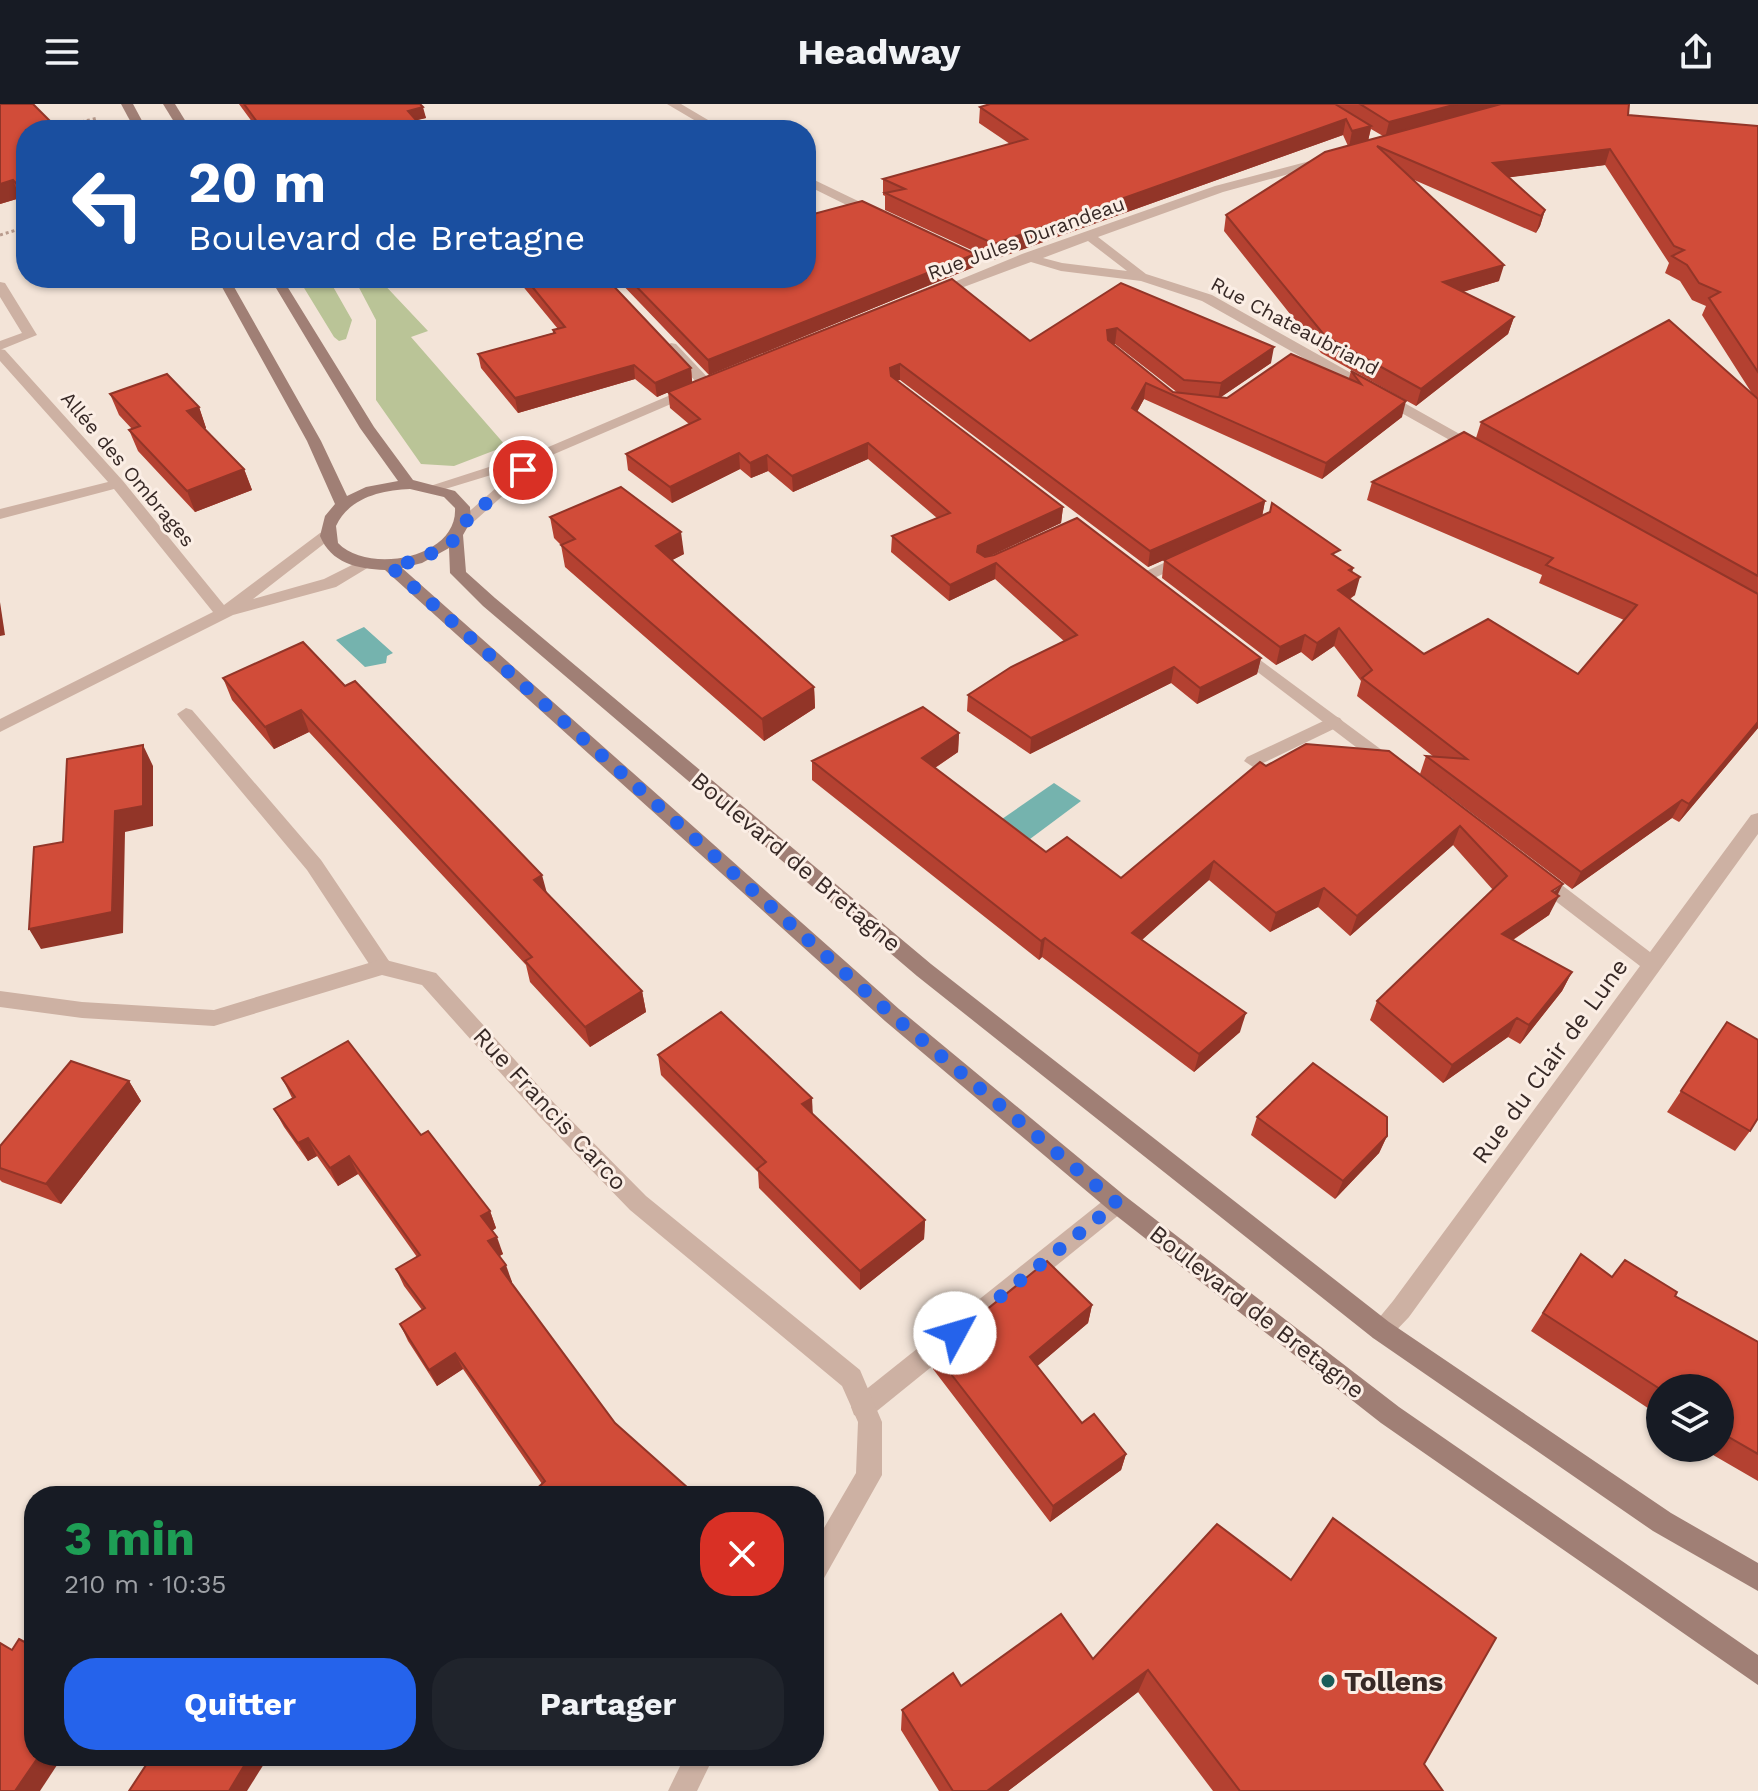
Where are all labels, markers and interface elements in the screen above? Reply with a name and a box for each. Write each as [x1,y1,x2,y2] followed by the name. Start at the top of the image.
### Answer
[40,30,84,74] icon: menu
[1674,30,1718,74] icon: share
[798,31,960,73] text: Headway
[188,150,326,216] text: 20 m
[56,152,160,256] icon: left
[924,191,1128,285] street label: Rue Jules Durandeau
[188,217,585,259] text: Boulevard de Bretagne
[1207,272,1383,380] street label: Rue Chateaubriand
[56,387,200,551] street label: Allée des Ombrages
[489,436,557,504] pin
[501,448,545,492] icon: arrive
[686,766,906,958] street label: Boulevard de Bretagne
[1466,953,1634,1169] street label: Rue du Clair de Lune
[467,1022,633,1196] street label: Rue Francis Carco
[1144,1219,1370,1405] street label: Boulevard de Bretagne
[913,1291,997,1375] position arrow
[1646,1374,1734,1462] map controls
[1646,1374,1734,1462] button: layers
[64,1510,195,1567] text: 3 min
[700,1512,784,1596] button: close
[64,1569,227,1599] text: 210 m · 10:35
[64,1658,416,1750] button: Quitter
[432,1658,784,1750] button: Partager
[1344,1665,1443,1698] place label: Tollens
[1319,1672,1337,1690] marker: Tollens

